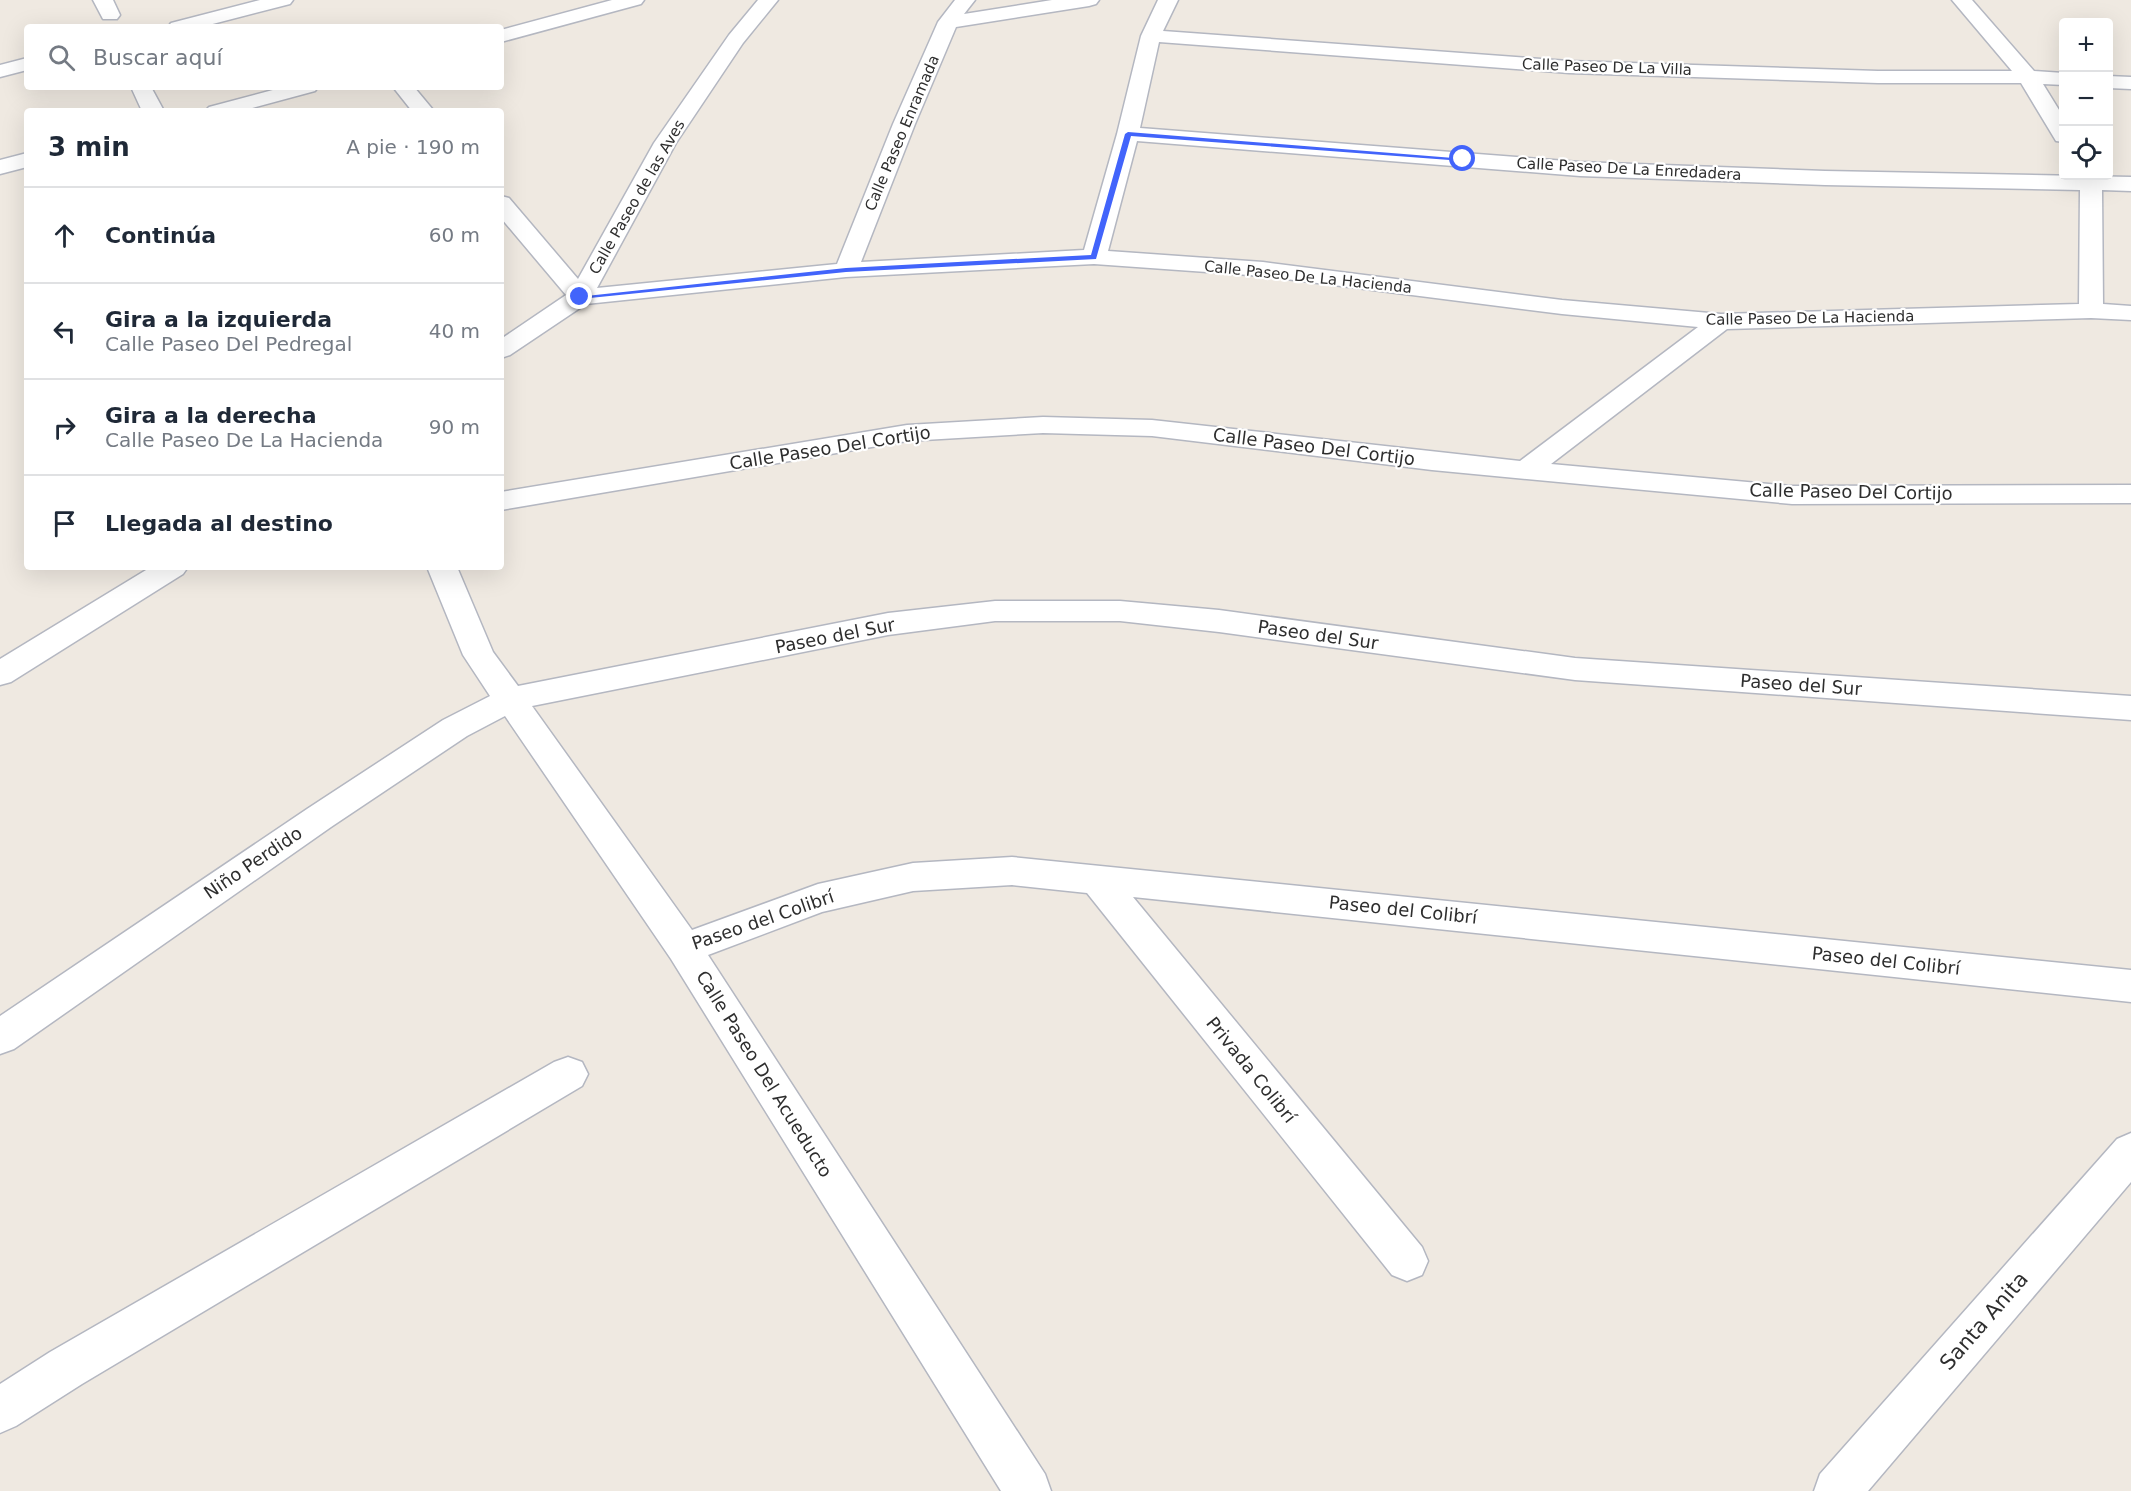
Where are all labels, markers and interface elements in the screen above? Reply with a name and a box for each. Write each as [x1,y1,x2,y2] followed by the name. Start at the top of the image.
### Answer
[2059,18,2113,180] map controls
[2059,18,2113,72] button: +
[24,24,504,90] search box
[45,41,78,74] icon: search
[93,45,223,70] text: Buscar aquí
[861,52,943,214] street label: Calle Paseo Enramada
[1522,55,1692,79] street label: Calle Paseo De La Villa
[2059,72,2113,126] button: −
[585,116,689,277] street label: Calle Paseo de las Aves
[2059,126,2113,180] button: locate
[48,132,130,162] text: 3 min
[346,135,480,159] text: A pie · 190 m
[1449,145,1475,171] route start
[1516,154,1742,184] street label: Calle Paseo De La Enredadera
[48,219,81,252] icon: ahead
[105,223,216,248] text: Continúa
[429,223,480,247] text: 60 m
[1203,257,1413,297] street label: Calle Paseo De La Hacienda
[566,283,592,309] route end
[105,307,332,332] text: Gira a la izquierda
[1705,307,1915,329] street label: Calle Paseo De La Hacienda
[48,315,81,348] icon: left
[429,319,480,343] text: 40 m
[105,332,352,356] text: Calle Paseo Del Pedregal
[105,403,317,428] text: Gira a la derecha
[48,411,81,444] icon: right
[429,415,480,439] text: 90 m
[728,421,932,474] street label: Calle Paseo Del Cortijo
[1212,424,1416,469] street label: Calle Paseo Del Cortijo
[105,428,383,452] text: Calle Paseo De La Hacienda
[1749,479,1953,504] street label: Calle Paseo Del Cortijo
[48,507,81,540] icon: arrive
[105,511,333,536] text: Llegada al destino
[773,613,897,657] street label: Paseo del Sur
[1256,616,1380,653] street label: Paseo del Sur
[1740,670,1863,699] street label: Paseo del Sur
[200,822,306,903] street label: Niño Perdido
[689,885,838,954] street label: Paseo del Colibrí
[1328,891,1479,928] street label: Paseo del Colibrí
[1811,942,1962,979] street label: Paseo del Colibrí
[692,967,837,1181] street label: Calle Paseo Del Acueducto
[1202,1012,1301,1128] street label: Privada Colibrí
[1935,1267,2033,1375] street label: Santa Anita

